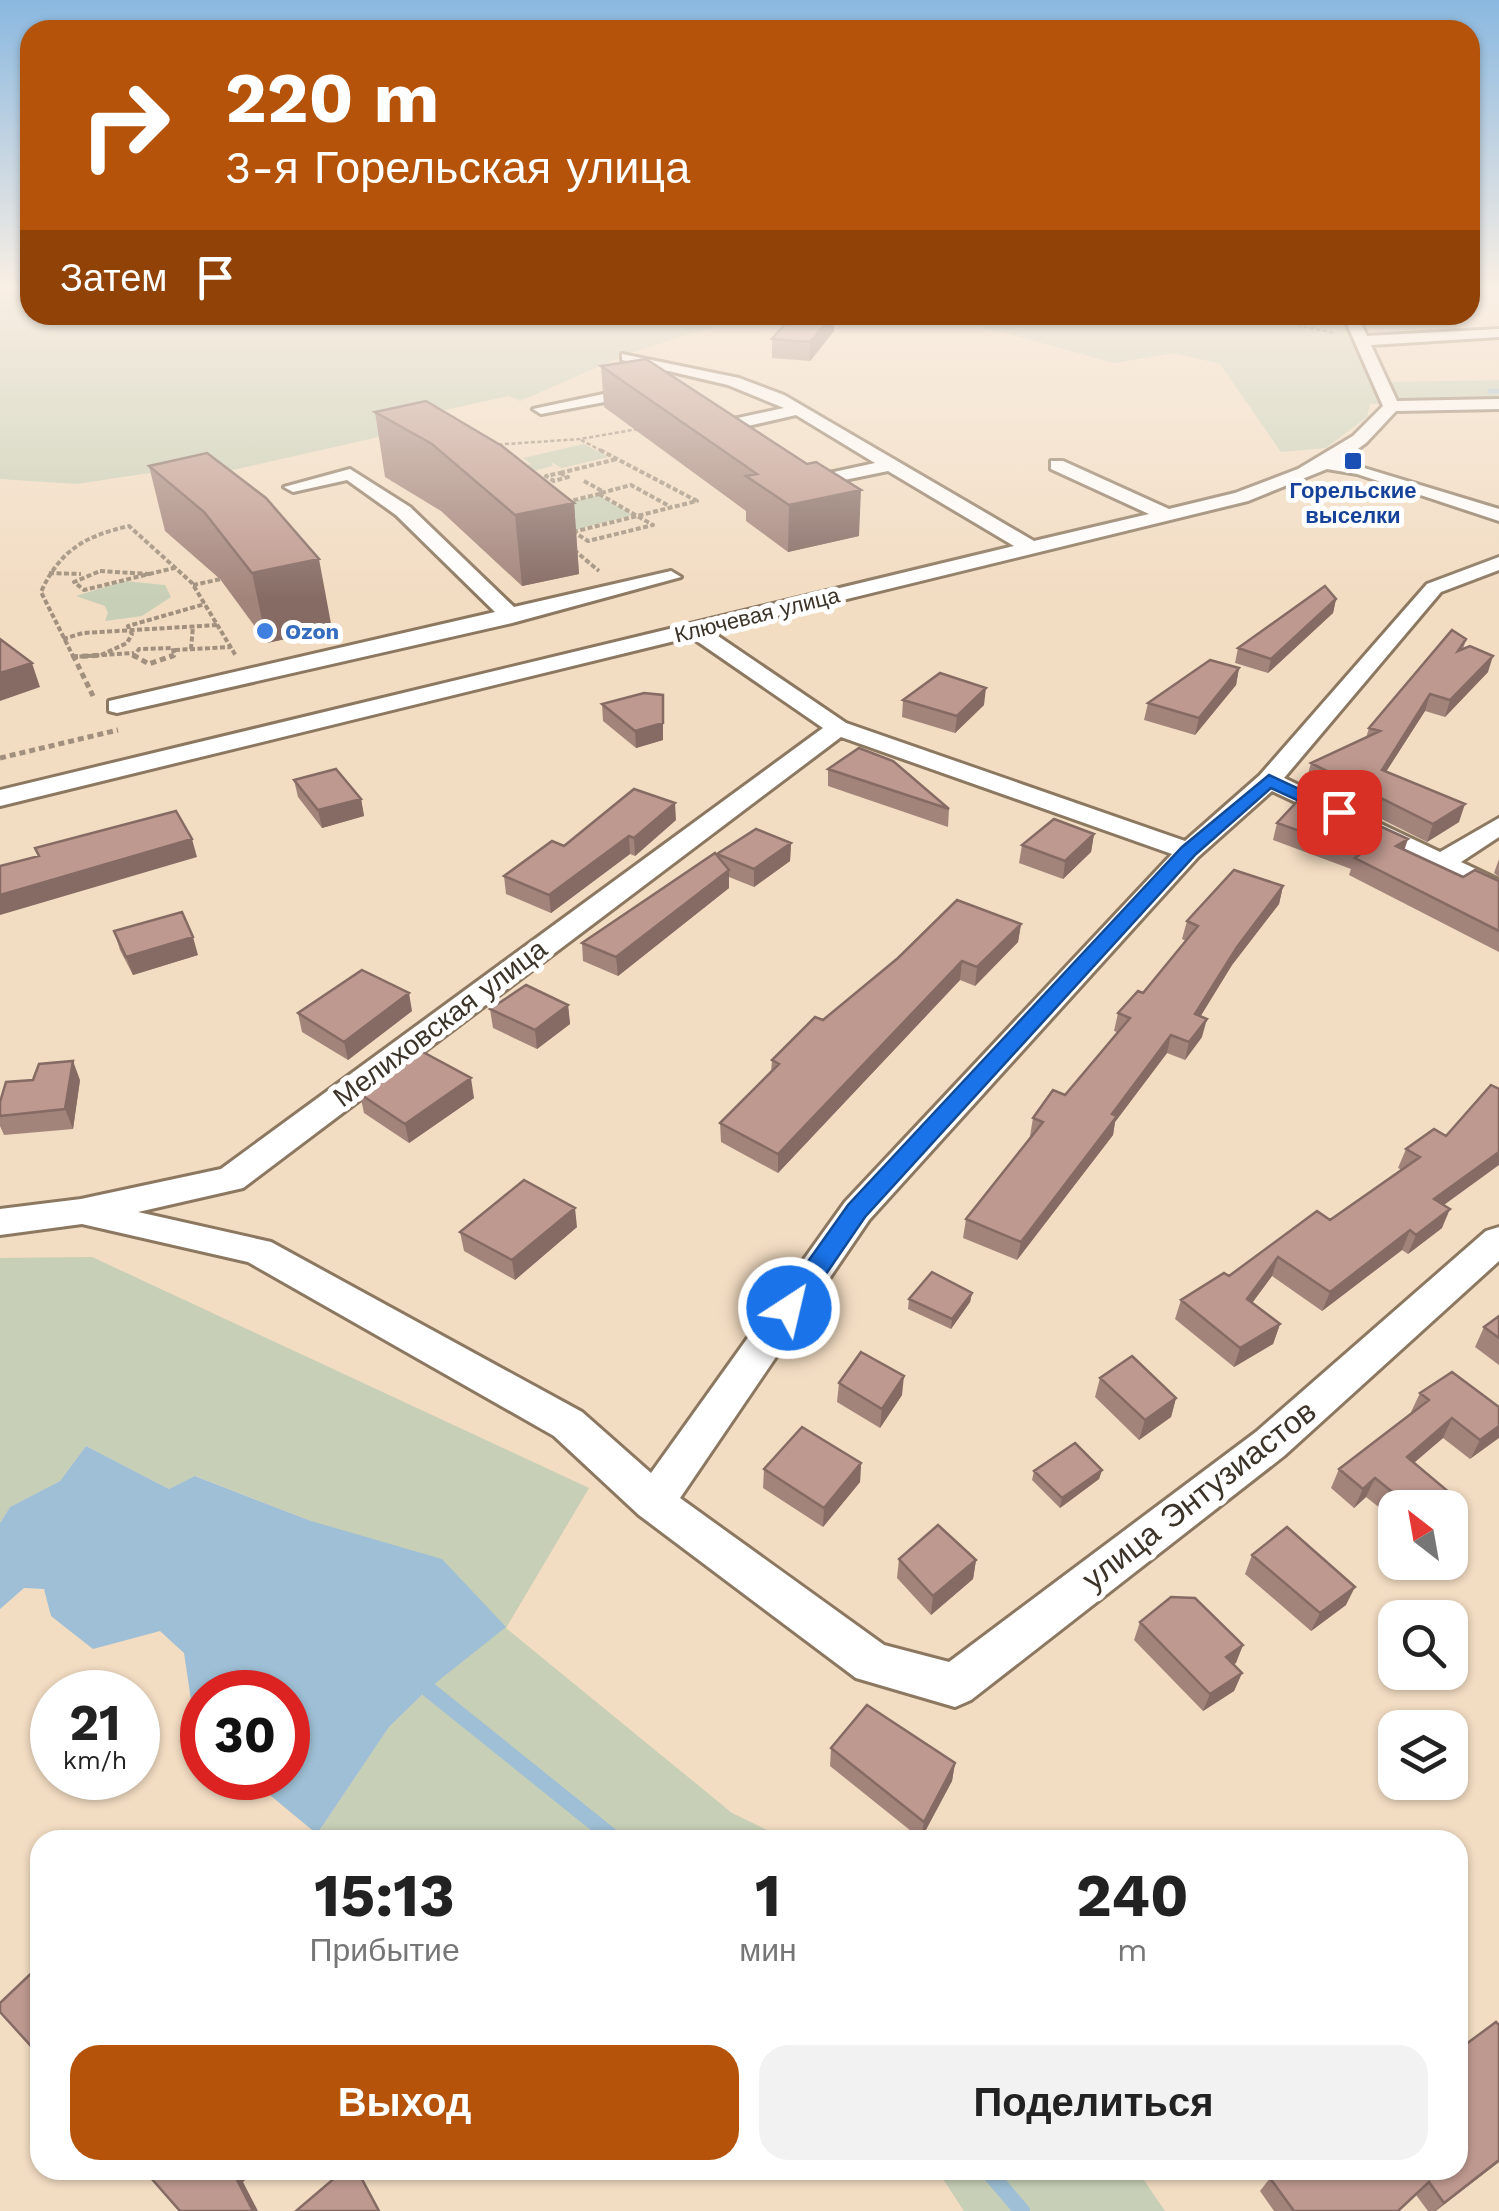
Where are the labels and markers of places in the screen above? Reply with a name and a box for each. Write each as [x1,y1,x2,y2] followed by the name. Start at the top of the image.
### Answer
[1342,450,1364,472] marker: Горельские выселки
[1290,478,1417,528] place label: Горельские выселки
[285,619,339,644] place label: Ozon
[254,620,276,642] marker: Ozon
[1297,770,1382,855] pin

